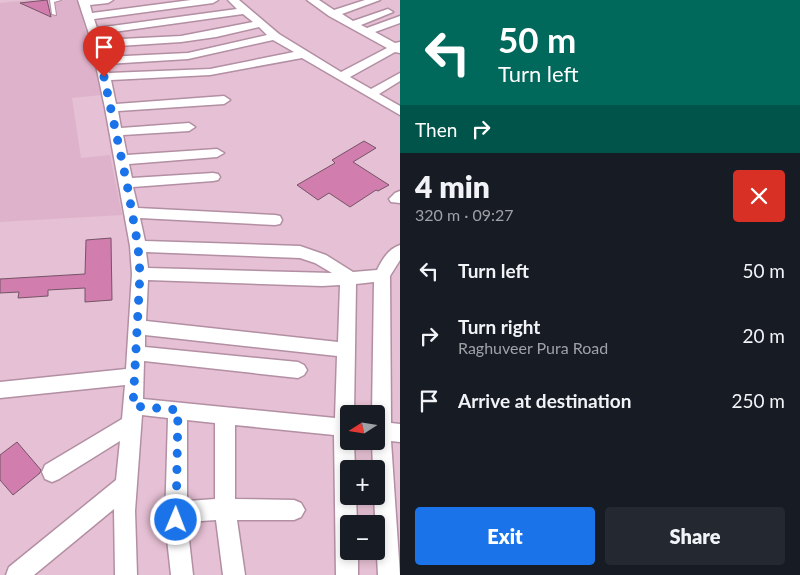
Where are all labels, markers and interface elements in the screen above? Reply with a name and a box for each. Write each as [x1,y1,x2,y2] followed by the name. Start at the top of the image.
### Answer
[498,18,576,60] text: 50 m
[415,20,480,85] icon: left
[83,26,125,77] pin
[90,33,118,61] icon: arrive
[498,60,579,87] text: Turn left
[467,115,495,143] icon: right
[415,118,457,141] text: Then
[415,168,490,204] text: 4 min
[733,170,785,222] button: close
[415,205,514,224] text: 320 m · 09:27
[415,257,443,285] icon: left
[458,259,529,282] text: Turn left
[742,259,785,282] text: 50 m
[458,315,540,338] text: Turn right
[415,322,443,350] icon: right
[742,324,785,347] text: 20 m
[458,338,608,357] text: Raghuveer Pura Road
[415,387,443,415] icon: arrive
[458,389,631,412] text: Arrive at destination
[731,389,785,412] text: 250 m
[340,405,385,450] north arrow
[340,405,385,560] map controls
[340,460,385,505] button: +
[149,493,201,545] position arrow
[415,507,595,565] button: Exit
[605,507,785,565] button: Share
[340,515,385,560] button: −

